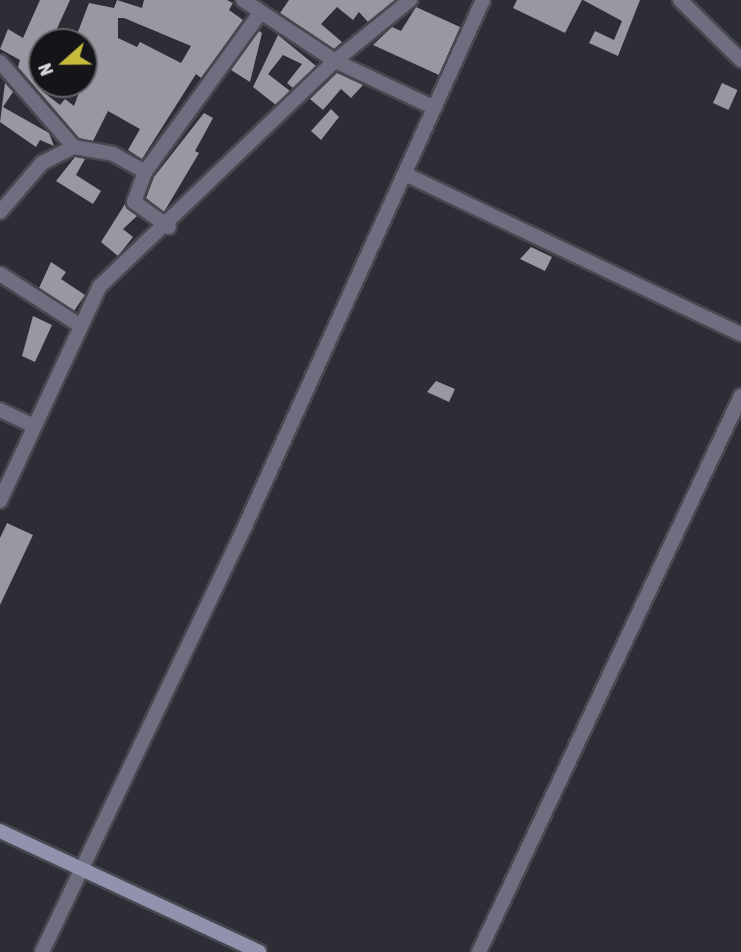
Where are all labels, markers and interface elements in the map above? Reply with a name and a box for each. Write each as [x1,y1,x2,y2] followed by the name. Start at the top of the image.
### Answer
[28,28,98,98] north arrow
[33,61,58,79] text: N

